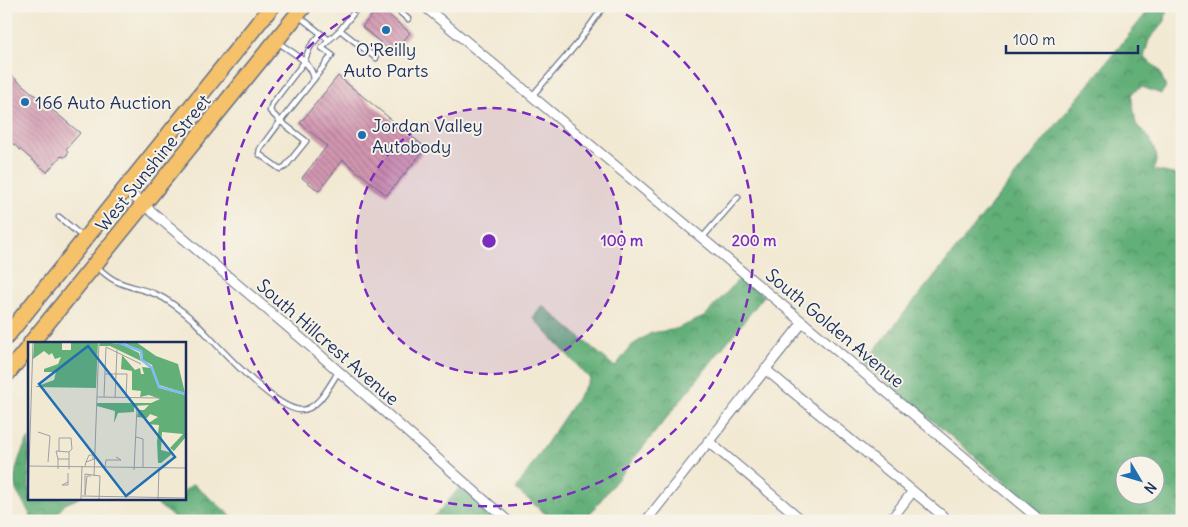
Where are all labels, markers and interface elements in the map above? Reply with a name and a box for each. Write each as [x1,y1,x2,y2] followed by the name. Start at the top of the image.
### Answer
[1006,22,1138,54] scale bar
[380,24,392,36] marker: O'Reilly Auto Parts
[1013,30,1055,49] text: 100 m
[344,38,428,82] place label: O'Reilly Auto Parts
[91,90,215,236] street label: West Sunshine Street
[35,91,172,114] place label: 166 Auto Auction
[19,96,31,108] marker: 166 Auto Auction
[372,114,483,158] place label: Jordan Valley Autobody
[356,129,368,141] marker: Jordan Valley Autobody
[601,231,643,250] text: 100 m
[732,231,776,250] text: 200 m
[480,232,498,250] centre of rings
[761,263,909,393] street label: South Golden Avenue
[252,274,404,410] street label: South Hillcrest Avenue
[28,342,185,500] inset map
[1116,454,1166,504] north arrow
[1140,479,1160,497] text: N

